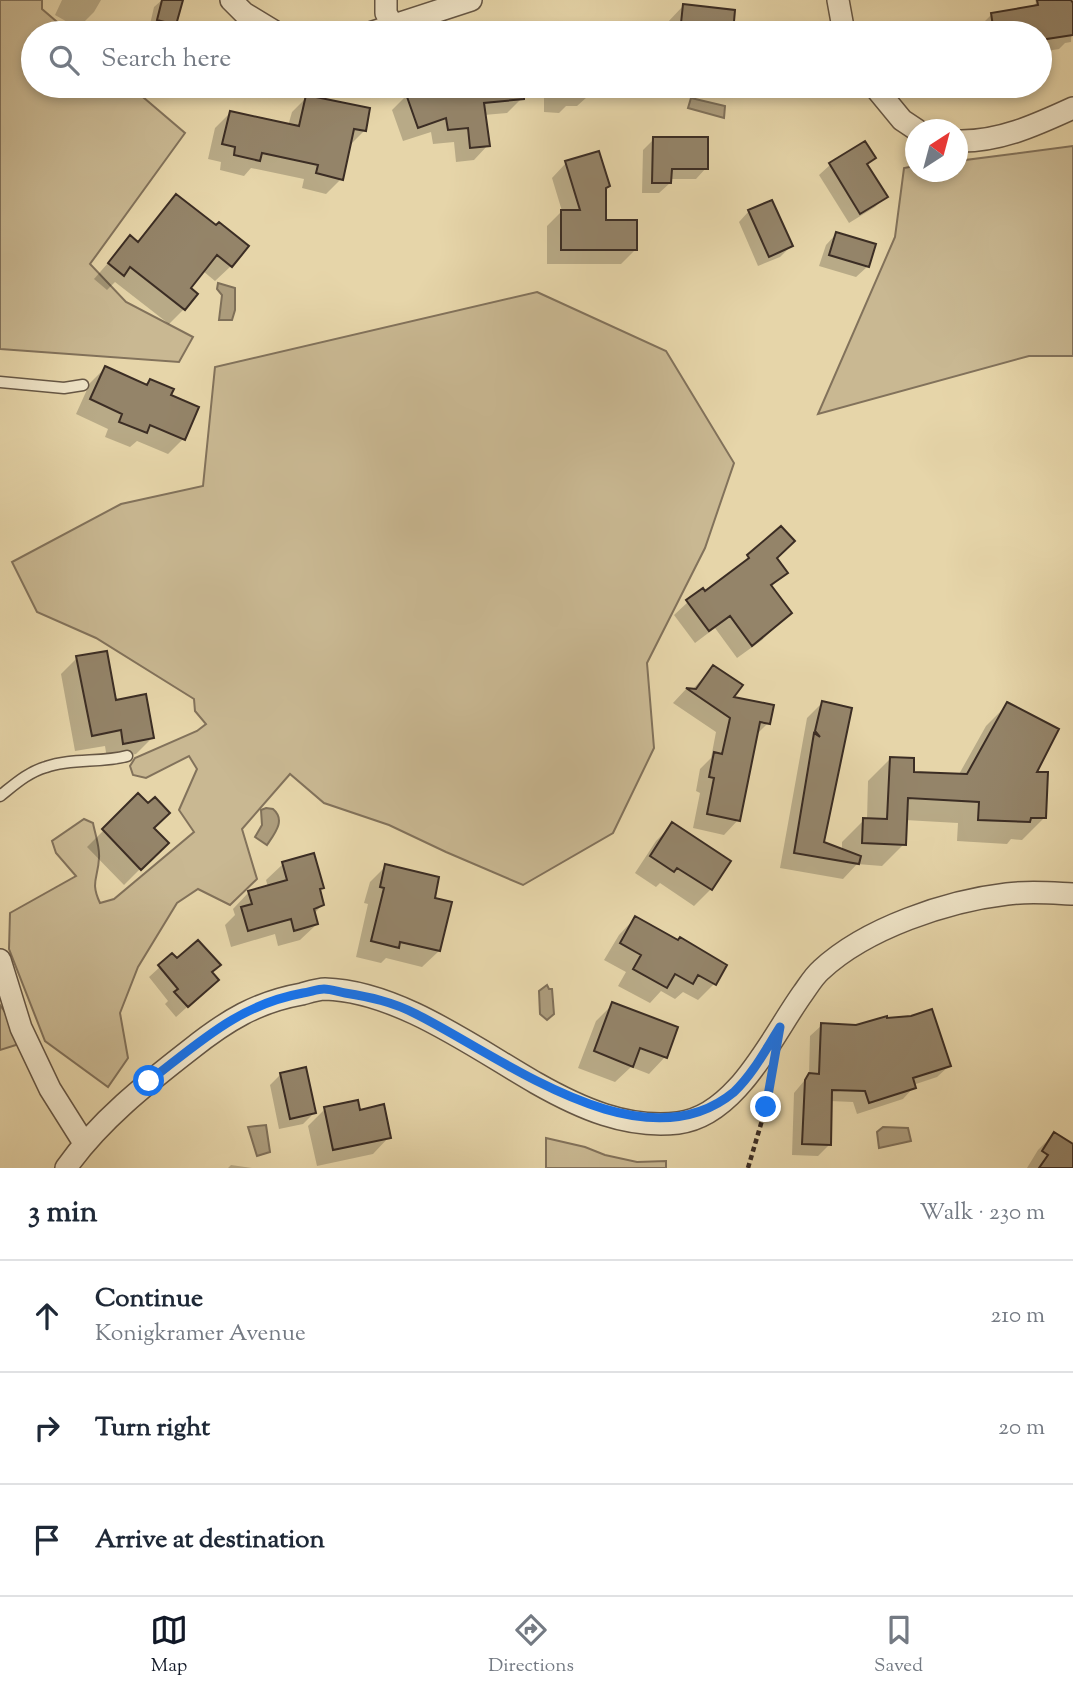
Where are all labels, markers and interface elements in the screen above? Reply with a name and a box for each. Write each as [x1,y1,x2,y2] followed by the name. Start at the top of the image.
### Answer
[21,21,1052,98] search box
[45,41,83,79] icon: search
[101,41,231,78] text: Search here
[905,119,968,182] north arrow
[133,1065,164,1096] route start
[750,1091,781,1122] route end
[28,1192,98,1235] text: 3 min
[919,1197,1045,1230] text: Walk · 230 m
[95,1281,203,1318] text: Continue
[28,1297,66,1335] icon: ahead
[991,1300,1045,1333] text: 210 m
[95,1318,306,1351] text: Konigkramer Avenue
[28,1409,66,1447] icon: right
[95,1410,210,1447] text: Turn right
[998,1412,1045,1445] text: 20 m
[28,1521,66,1559] icon: arrive
[95,1522,325,1559] text: Arrive at destination
[150,1611,188,1680] tab: Map
[488,1611,574,1680] tab: Directions
[874,1611,923,1680] tab: Saved

